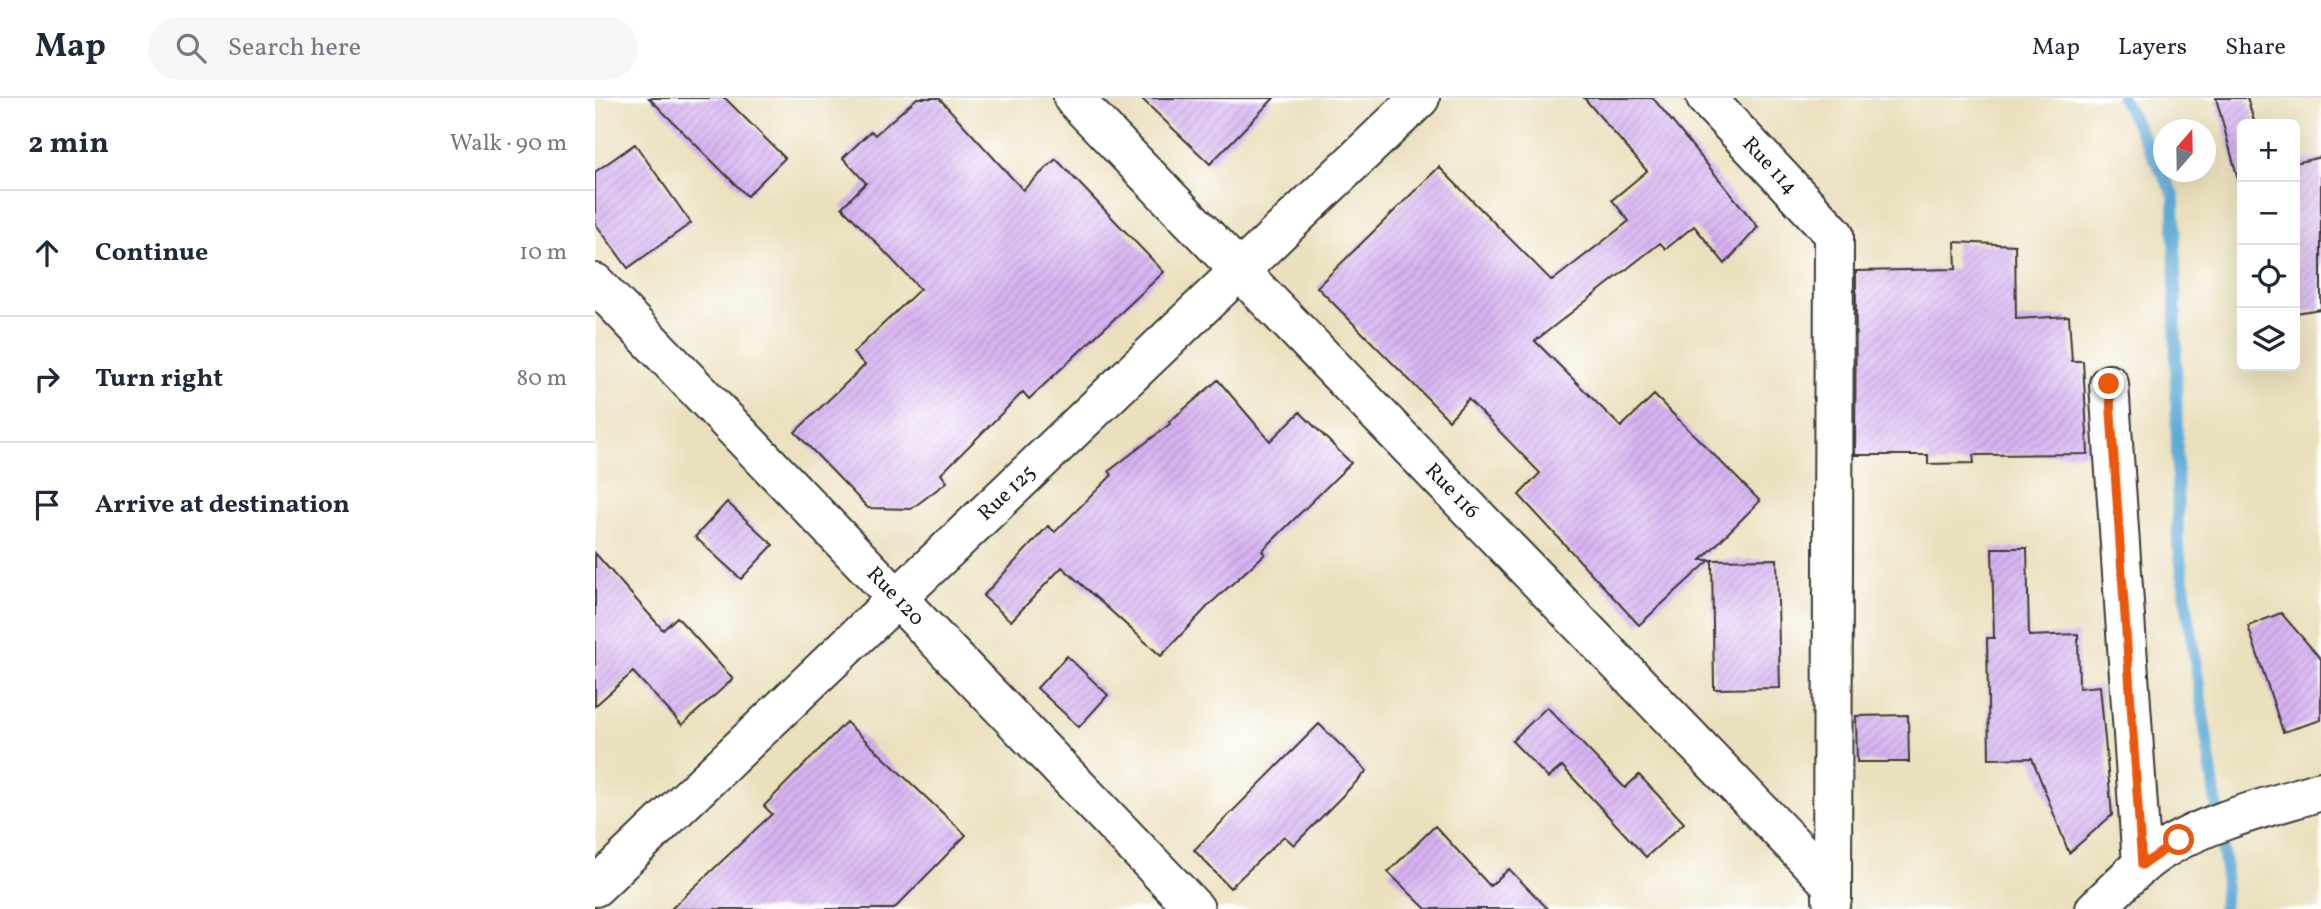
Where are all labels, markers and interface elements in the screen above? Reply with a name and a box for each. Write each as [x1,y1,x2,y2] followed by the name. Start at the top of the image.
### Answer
[148,17,638,80] search box
[35,25,106,71] text: Map
[172,29,210,67] icon: search
[228,30,361,66] text: Search here
[2032,31,2080,65] text: Map
[2118,31,2187,65] text: Layers
[2225,31,2286,65] text: Share
[2153,119,2216,182] north arrow
[2237,119,2300,371] map controls
[2237,119,2300,182] button: +
[28,123,109,165] text: 2 min
[450,128,567,160] text: Walk · 90 m
[1735,131,1804,201] street label: Rue 114
[2237,182,2300,245] button: −
[28,234,66,272] icon: ahead
[95,235,208,271] text: Continue
[519,237,567,269] text: 10 m
[2237,245,2300,308] button: locate
[2237,308,2300,371] button: layers
[28,360,66,398] icon: right
[95,361,223,397] text: Turn right
[517,363,567,395] text: 80 m
[2093,368,2124,399] route end
[1418,457,1486,525] street label: Rue 116
[972,458,1042,528] street label: Rue 125
[28,486,66,524] icon: arrive
[95,487,350,523] text: Arrive at destination
[860,560,931,632] street label: Rue 120
[2163,824,2194,855] route start

